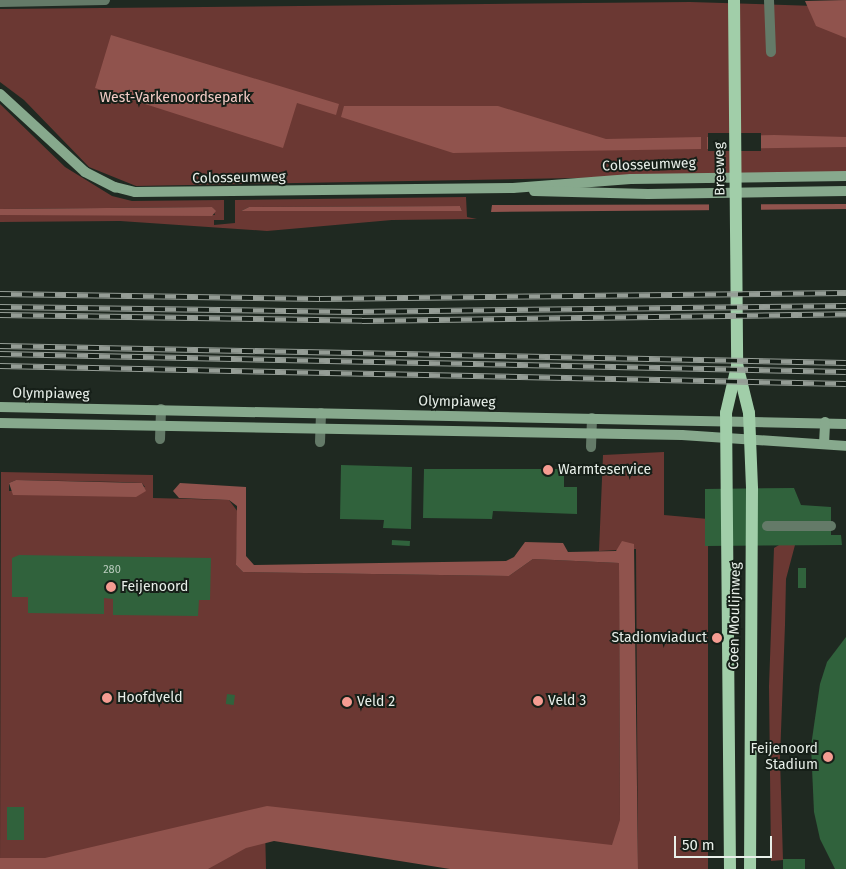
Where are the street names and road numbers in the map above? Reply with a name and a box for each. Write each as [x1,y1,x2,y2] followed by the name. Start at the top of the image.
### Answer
[711,142,729,196] street label: Breeweg
[602,155,696,175] street label: Colosseumweg
[192,169,286,187] street label: Colosseumweg
[12,385,90,403] street label: Olympiaweg
[418,393,496,411] street label: Olympiaweg
[726,562,744,670] street label: Coen Moulijnweg

